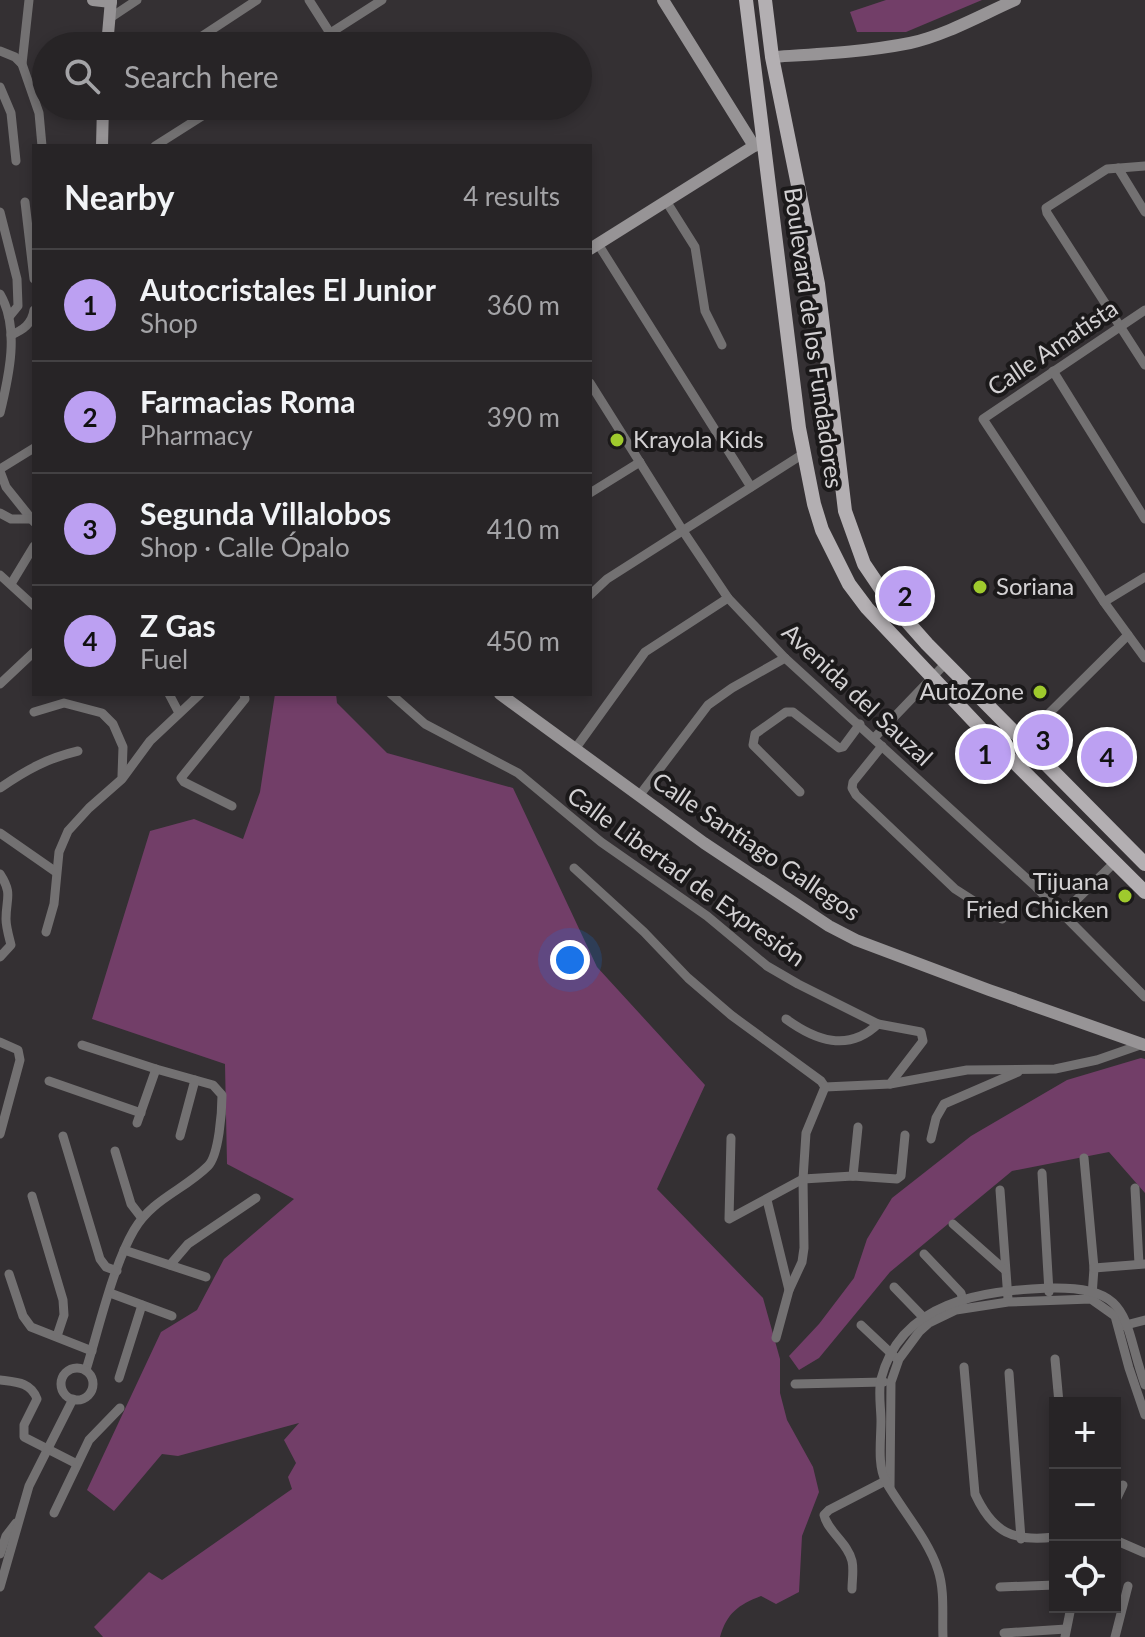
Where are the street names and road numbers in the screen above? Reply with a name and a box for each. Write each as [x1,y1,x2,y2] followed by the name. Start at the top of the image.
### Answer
[779,185,850,490] street label: Boulevard de los Fundadores
[982,293,1123,401] street label: Calle Amatista
[777,617,939,771] street label: Avenida del Sauzal
[647,765,866,926] street label: Calle Santiago Gallegos
[562,780,811,972] street label: Calle Libertad de Expresión

